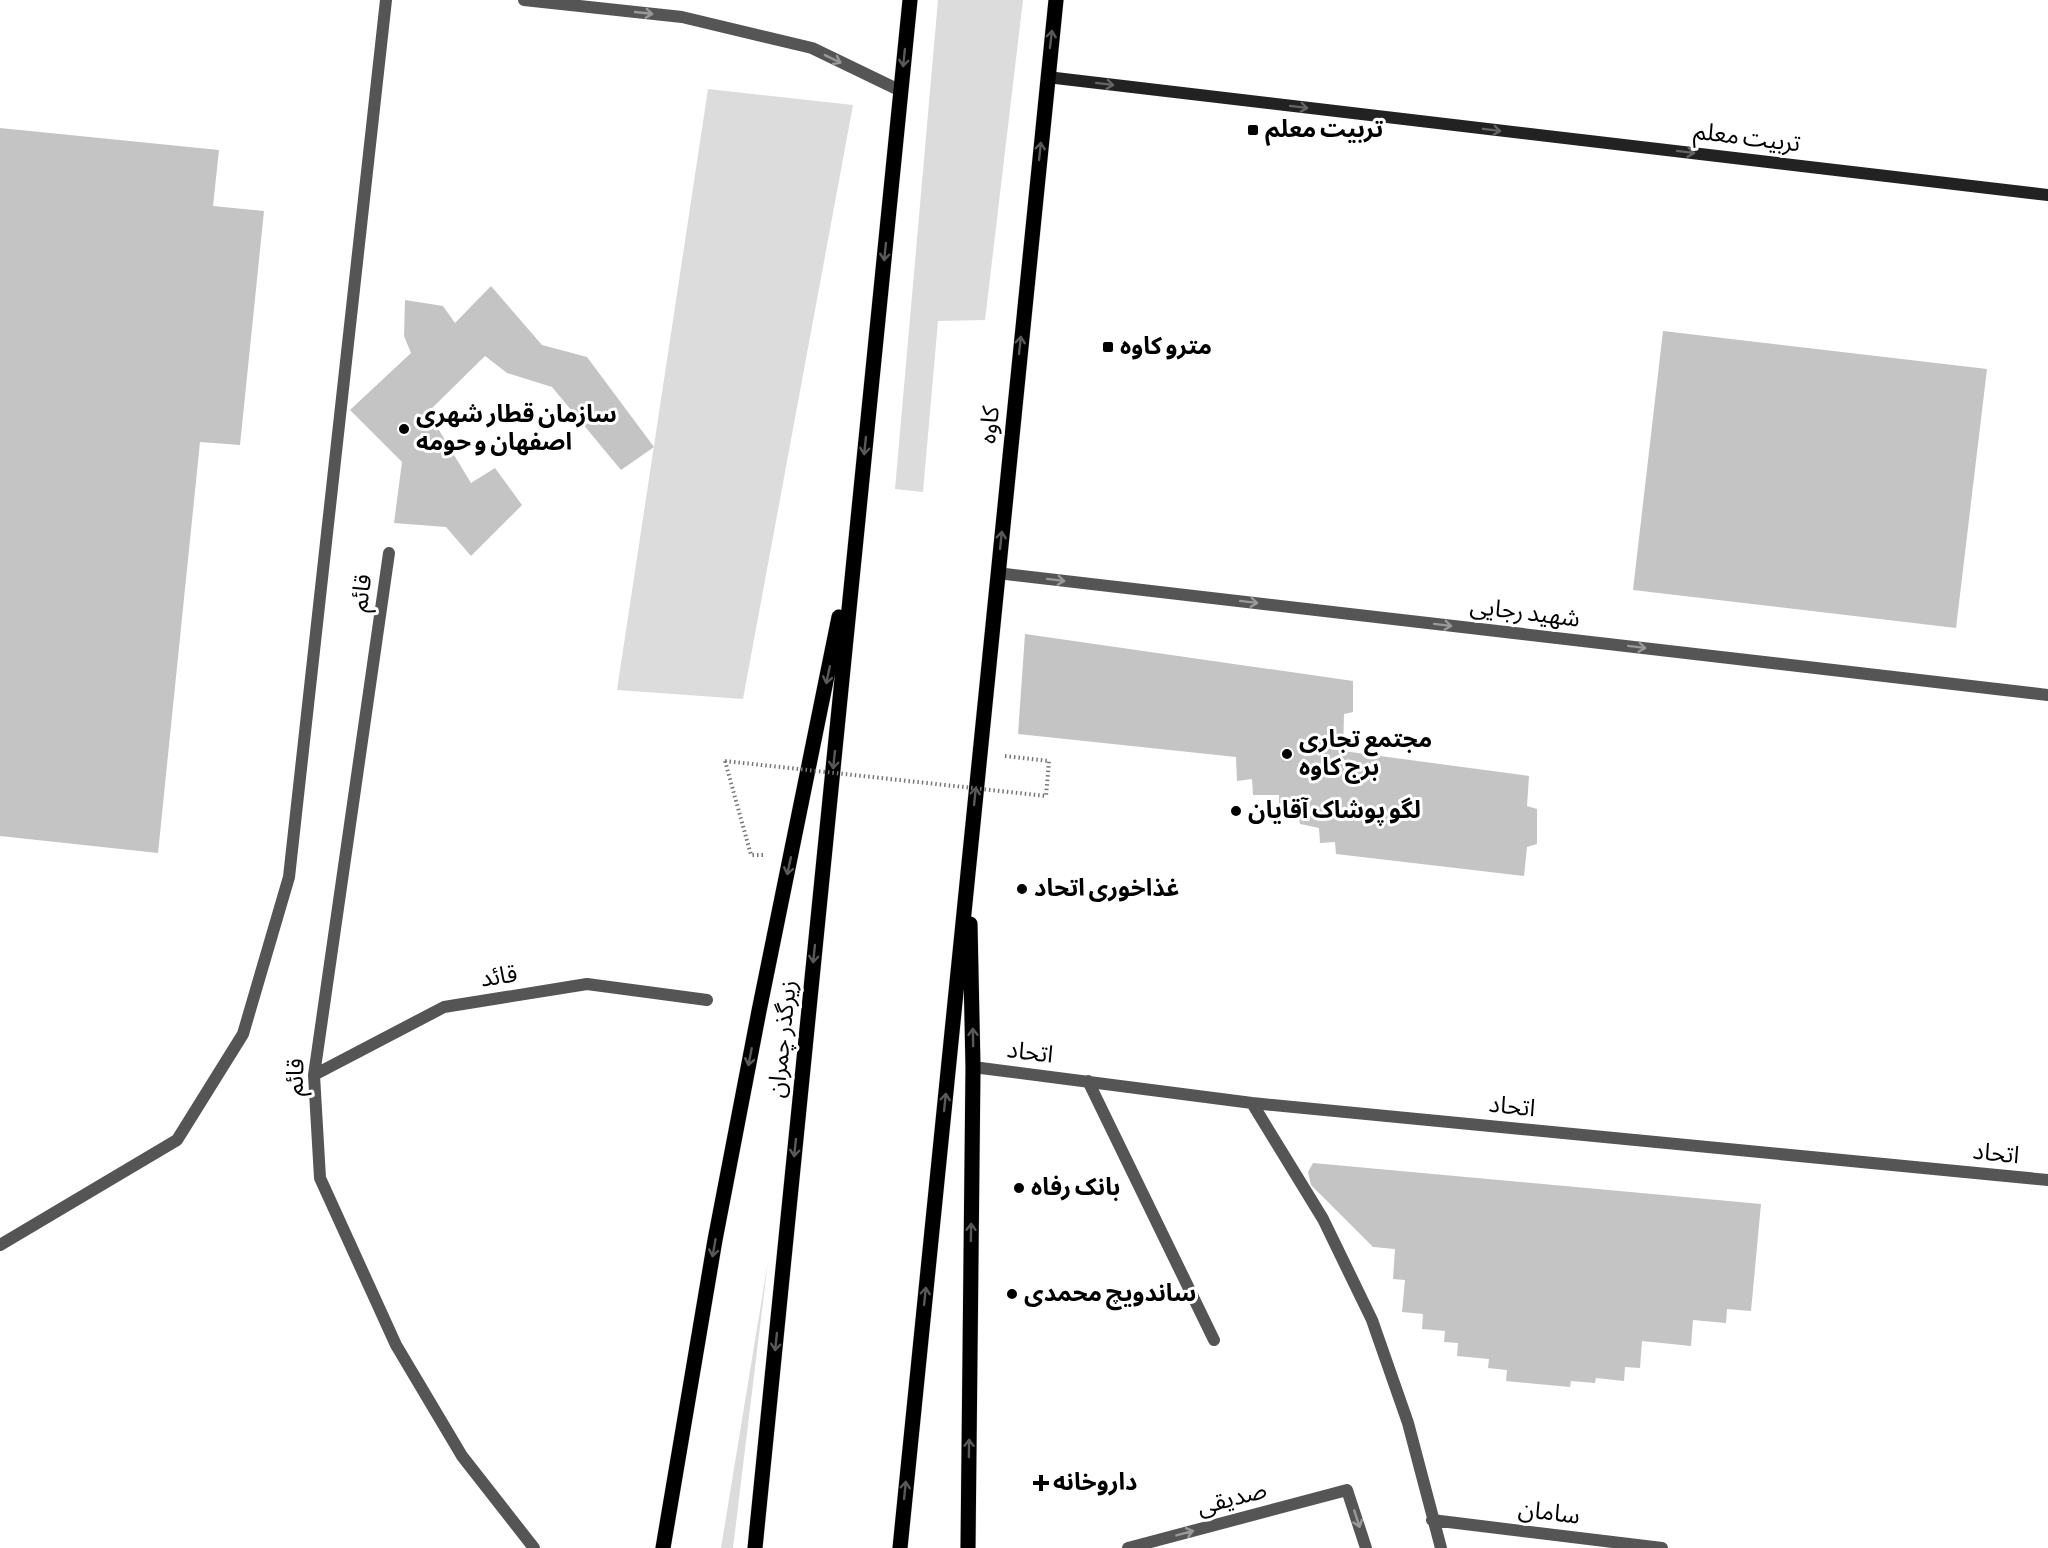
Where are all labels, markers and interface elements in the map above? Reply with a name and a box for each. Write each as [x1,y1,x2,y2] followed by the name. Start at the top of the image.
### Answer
[634,8,654,19] one-way arrow
[1046,29,1057,49] one-way arrow
[899,48,910,68] one-way arrow
[824,53,842,65] one-way arrow
[1095,79,1114,90] one-way arrow
[1288,101,1308,112] one-way arrow
[1265,118,1384,146] place label: تربیت معلم
[1692,120,1802,160] street label: تربیت معلم
[1246,123,1260,137] marker: تربیت معلم
[1482,124,1502,135] one-way arrow
[1034,142,1045,162] one-way arrow
[1676,147,1695,158] one-way arrow
[879,242,890,262] one-way arrow
[1120,335,1212,360] place label: مترو کاوه
[1015,336,1026,356] one-way arrow
[1101,340,1115,354] marker: مترو کاوه
[416,402,617,456] place label: سازمان قطار شهری اصفهان و حومه
[976,404,1005,445] street label: کاوه
[397,422,411,436] marker: سازمان قطار شهری اصفهان و حومه
[859,436,870,456] one-way arrow
[996,530,1007,550] one-way arrow
[347,573,380,614] street label: قائم
[1045,574,1065,585] one-way arrow
[1469,594,1581,633] street label: شهید رجایی
[1239,597,1259,608] one-way arrow
[1433,619,1452,630] one-way arrow
[1626,642,1646,653] one-way arrow
[822,664,833,684] one-way arrow
[1299,728,1432,784] place label: مجتمع تجاری برج کاوه
[1280,747,1294,761] marker: مجتمع تجاری برج کاوه
[828,750,839,770] one-way arrow
[970,787,981,807] one-way arrow
[1248,797,1421,826] place label: لگو پوشاک آقایان
[1229,804,1243,818] marker: لگو پوشاک آقایان
[783,855,794,875] one-way arrow
[1034,877,1179,902] place label: غذاخوری اتحاد
[1015,882,1029,896] marker: غذاخوری اتحاد
[808,944,819,964] one-way arrow
[479,962,519,992] street label: قائد
[764,979,803,1099] street label: زیرگذر چمران
[967,1027,978,1047] one-way arrow
[1005,1038,1055,1068] street label: اتحاد
[744,1046,755,1066] one-way arrow
[283,1058,313,1096] street label: قائم
[939,1092,950,1112] one-way arrow
[1488,1093,1536,1121] street label: اتحاد
[789,1138,800,1158] one-way arrow
[1972,1140,2020,1168] street label: اتحاد
[1031,1175,1120,1201] place label: بانک رفاه
[1012,1181,1026,1195] marker: بانک رفاه
[965,1222,977,1242] one-way arrow
[708,1238,719,1258] one-way arrow
[1024,1282,1196,1311] place label: ساندویچ محمدی
[920,1286,931,1306] one-way arrow
[1005,1287,1019,1301] marker: ساندویچ محمدی
[770,1332,781,1352] one-way arrow
[963,1438,975,1458] one-way arrow
[1053,1471,1137,1496] place label: داروخانه
[1034,1476,1048,1490] marker: داروخانه
[1195,1478,1270,1520] street label: صدیقی
[900,1480,911,1500] one-way arrow
[1517,1497,1581,1530] street label: سامان
[1352,1509,1363,1528] one-way arrow
[1175,1527,1194,1538] one-way arrow

